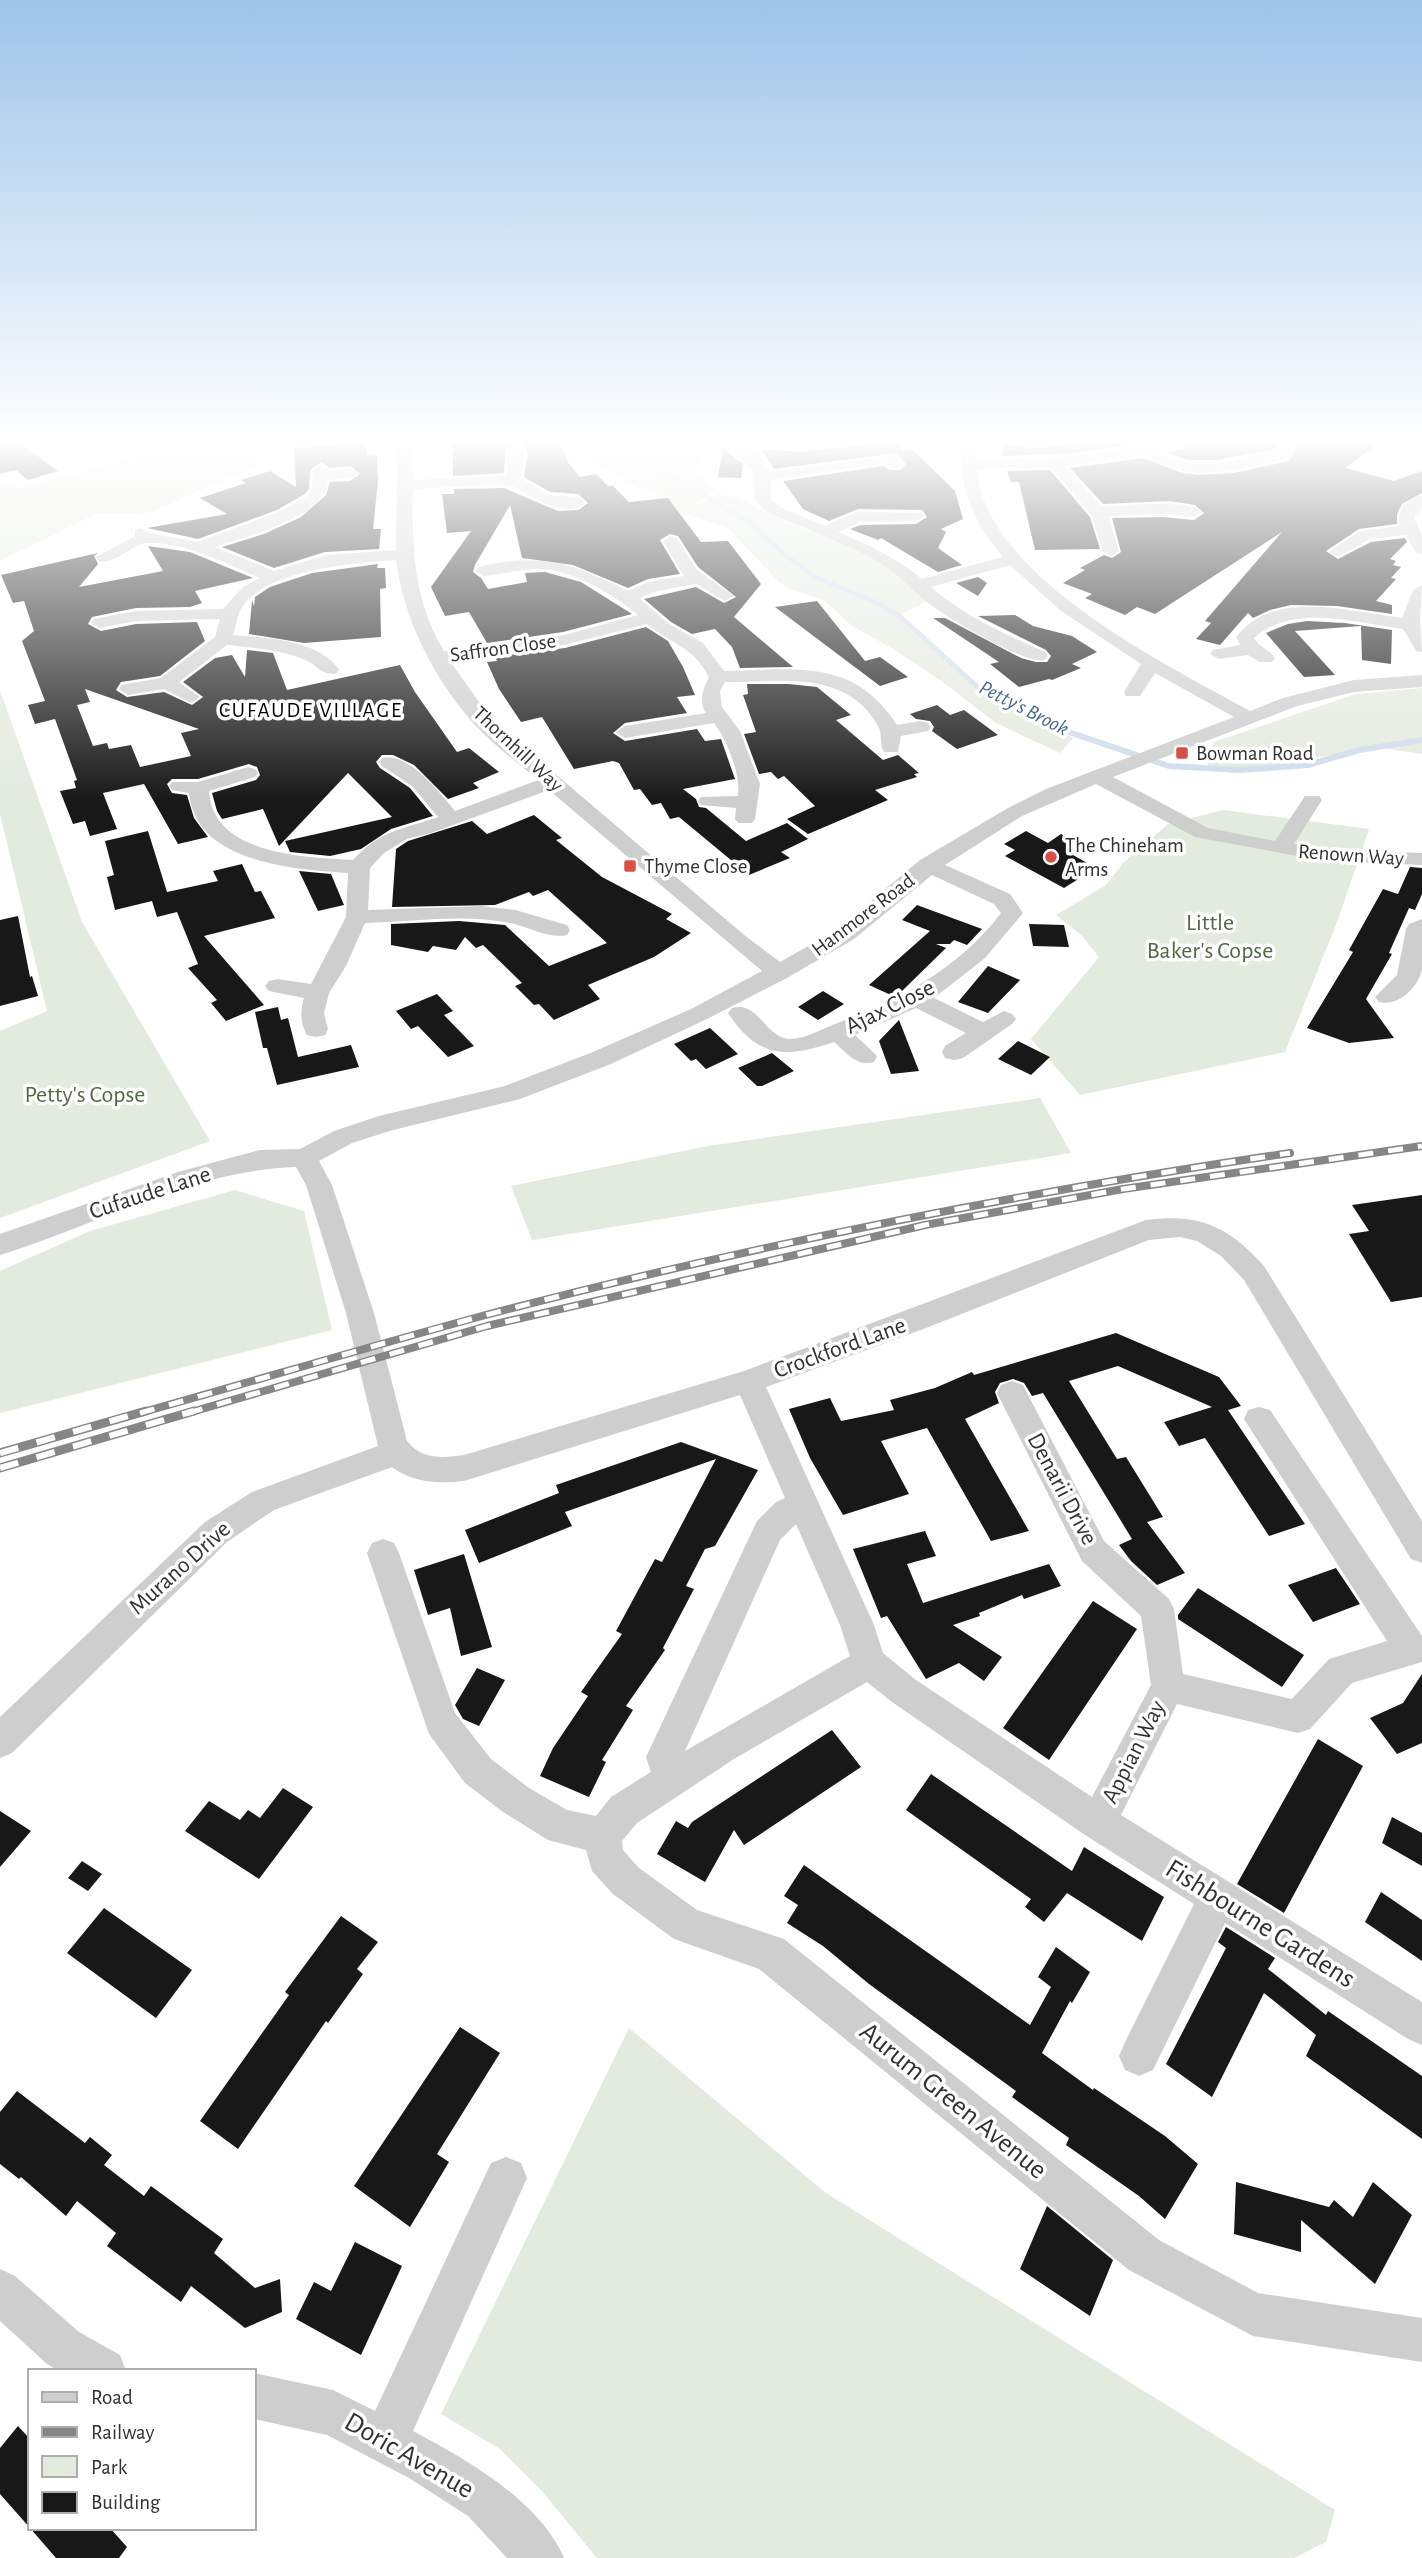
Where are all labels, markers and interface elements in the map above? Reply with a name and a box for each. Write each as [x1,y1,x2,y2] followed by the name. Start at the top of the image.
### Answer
[449,630,557,666] street label: Saffron Close
[976,677,1072,740] water label: Petty's Brook
[219,700,403,721] district label: CUFAUDE VILLAGE
[469,702,567,796] street label: Thornhill Way
[1196,743,1314,764] place label: Bowman Road
[1174,745,1190,761] marker: Bowman Road
[1065,835,1184,880] place label: The Chineham Arms
[1297,841,1405,869] street label: Renown Way
[1043,849,1059,865] marker: The Chineham Arms
[644,856,747,877] place label: Thyme Close
[622,858,638,874] marker: Thyme Close
[808,870,918,960] street label: Hanmore Road
[1147,911,1273,963] park label: Little Baker's Copse
[842,975,938,1039] street label: Ajax Close
[25,1083,145,1107] park label: Petty's Copse
[86,1162,214,1224] street label: Cufaude Lane
[771,1313,909,1383] street label: Crockford Lane
[1023,1429,1101,1549] street label: Denarii Drive
[125,1517,235,1619] street label: Murano Drive
[1098,1697,1170,1807] street label: Appian Way
[1160,1855,1360,1993] street label: Fishbourne Gardens
[854,2017,1052,2185] street label: Aurum Green Avenue
[28,2369,256,2530] legend
[91,2387,133,2408] text: Road
[339,2408,479,2504] street label: Doric Avenue
[91,2422,154,2443] text: Railway
[91,2457,128,2478] text: Park
[91,2492,161,2513] text: Building

